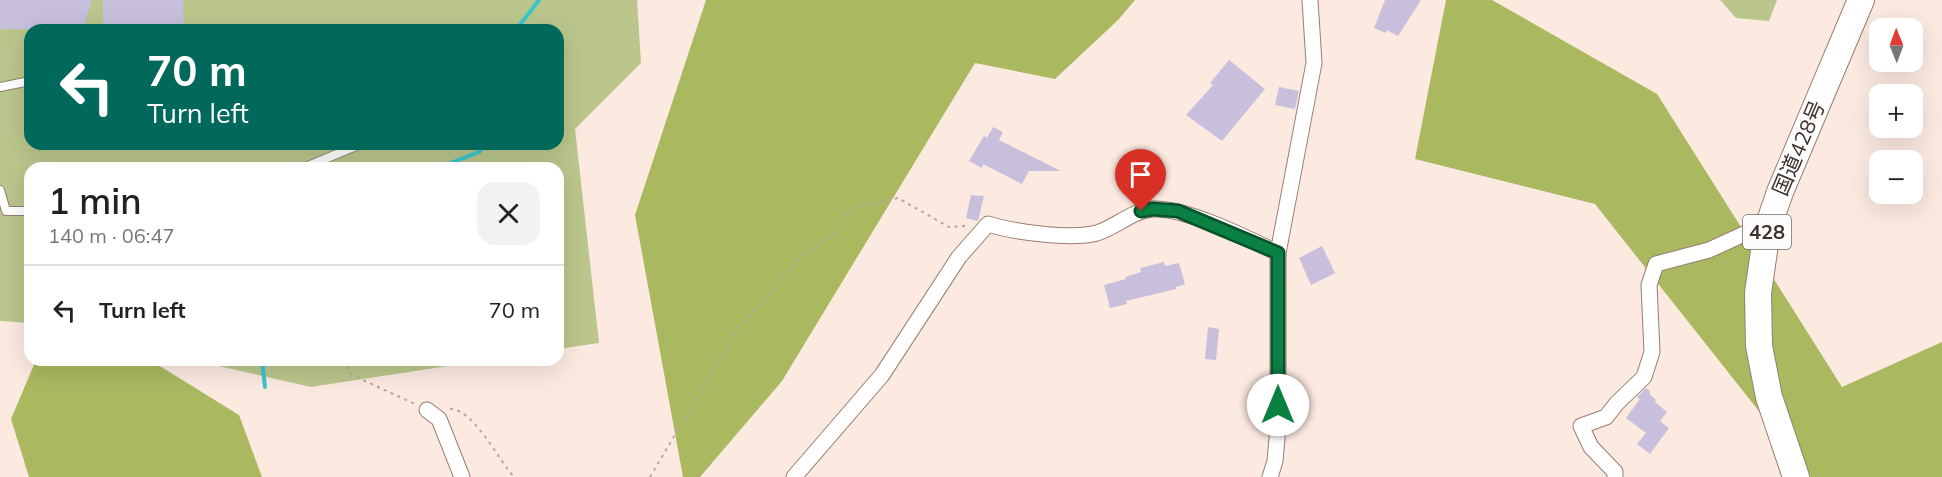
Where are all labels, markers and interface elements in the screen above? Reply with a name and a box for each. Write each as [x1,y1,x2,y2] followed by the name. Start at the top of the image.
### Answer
[1869,18,1923,72] north arrow
[1869,18,1923,204] map controls
[147,44,247,97] text: 70 m
[48,48,126,126] icon: left
[1869,84,1923,138] button: +
[147,96,249,130] text: Turn left
[1766,96,1830,199] street label: 国道428号
[1115,149,1166,211] pin
[1869,150,1923,204] button: −
[1124,158,1157,191] icon: arrive
[48,178,142,223] text: 1 min
[477,182,540,245] button: close
[1743,215,1791,249] road number: 428
[48,223,174,248] text: 140 m · 06:47
[48,294,81,327] icon: left
[99,296,186,324] text: Turn left
[489,296,540,324] text: 70 m
[1246,373,1310,437] position arrow

